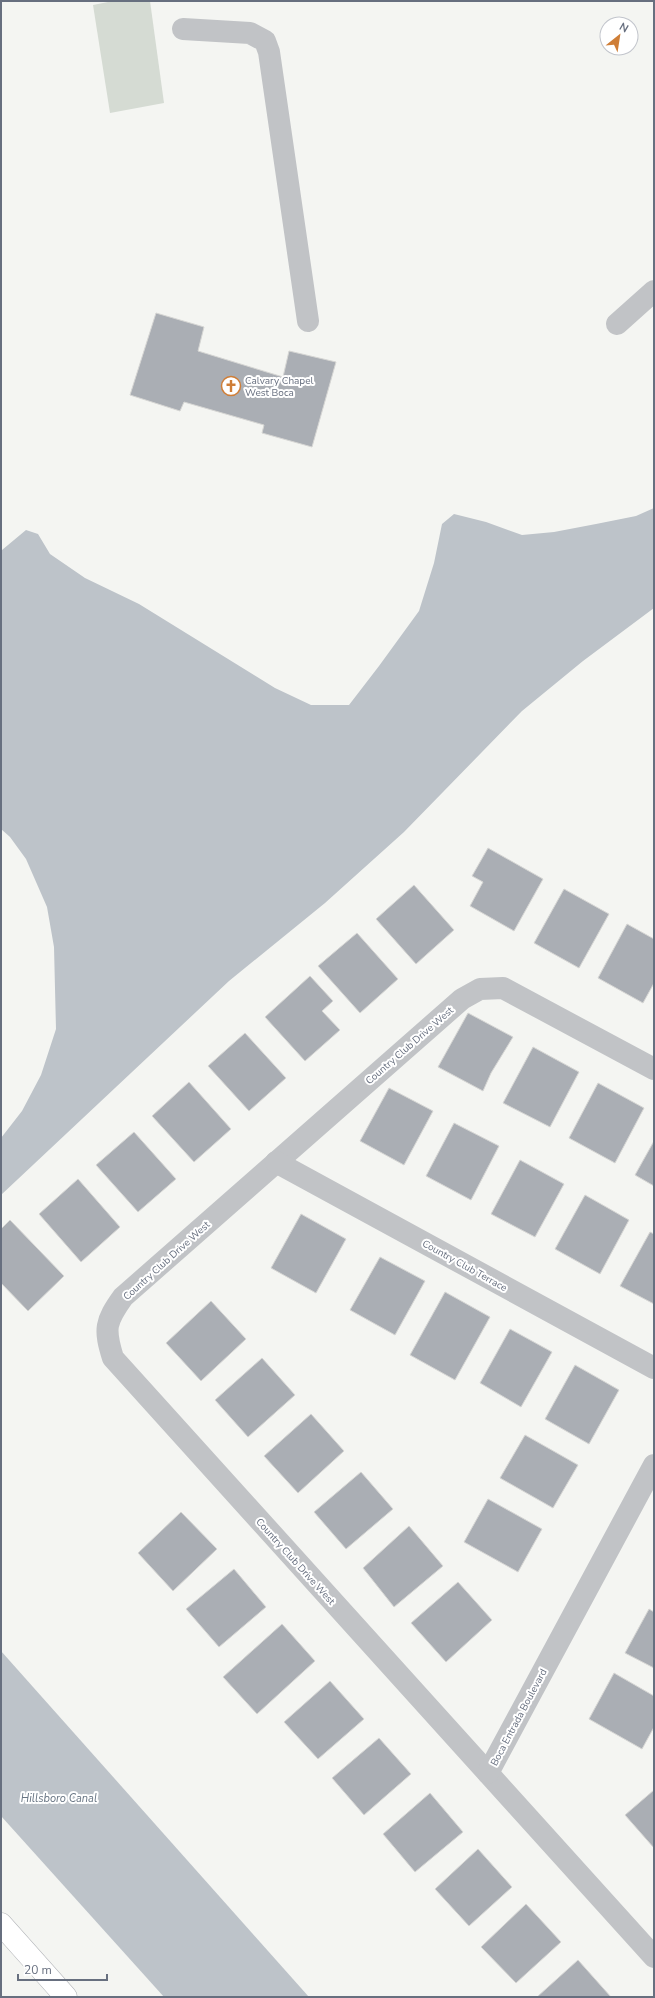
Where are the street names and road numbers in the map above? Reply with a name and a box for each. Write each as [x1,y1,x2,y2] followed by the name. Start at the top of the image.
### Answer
[363,1003,457,1088] street label: Country Club Drive West
[120,1218,213,1304] street label: Country Club Drive West
[420,1237,509,1295] street label: Country Club Terrace
[252,1515,338,1608] street label: Country Club Drive West
[487,1666,551,1768] street label: Boca Entrada Boulevard

